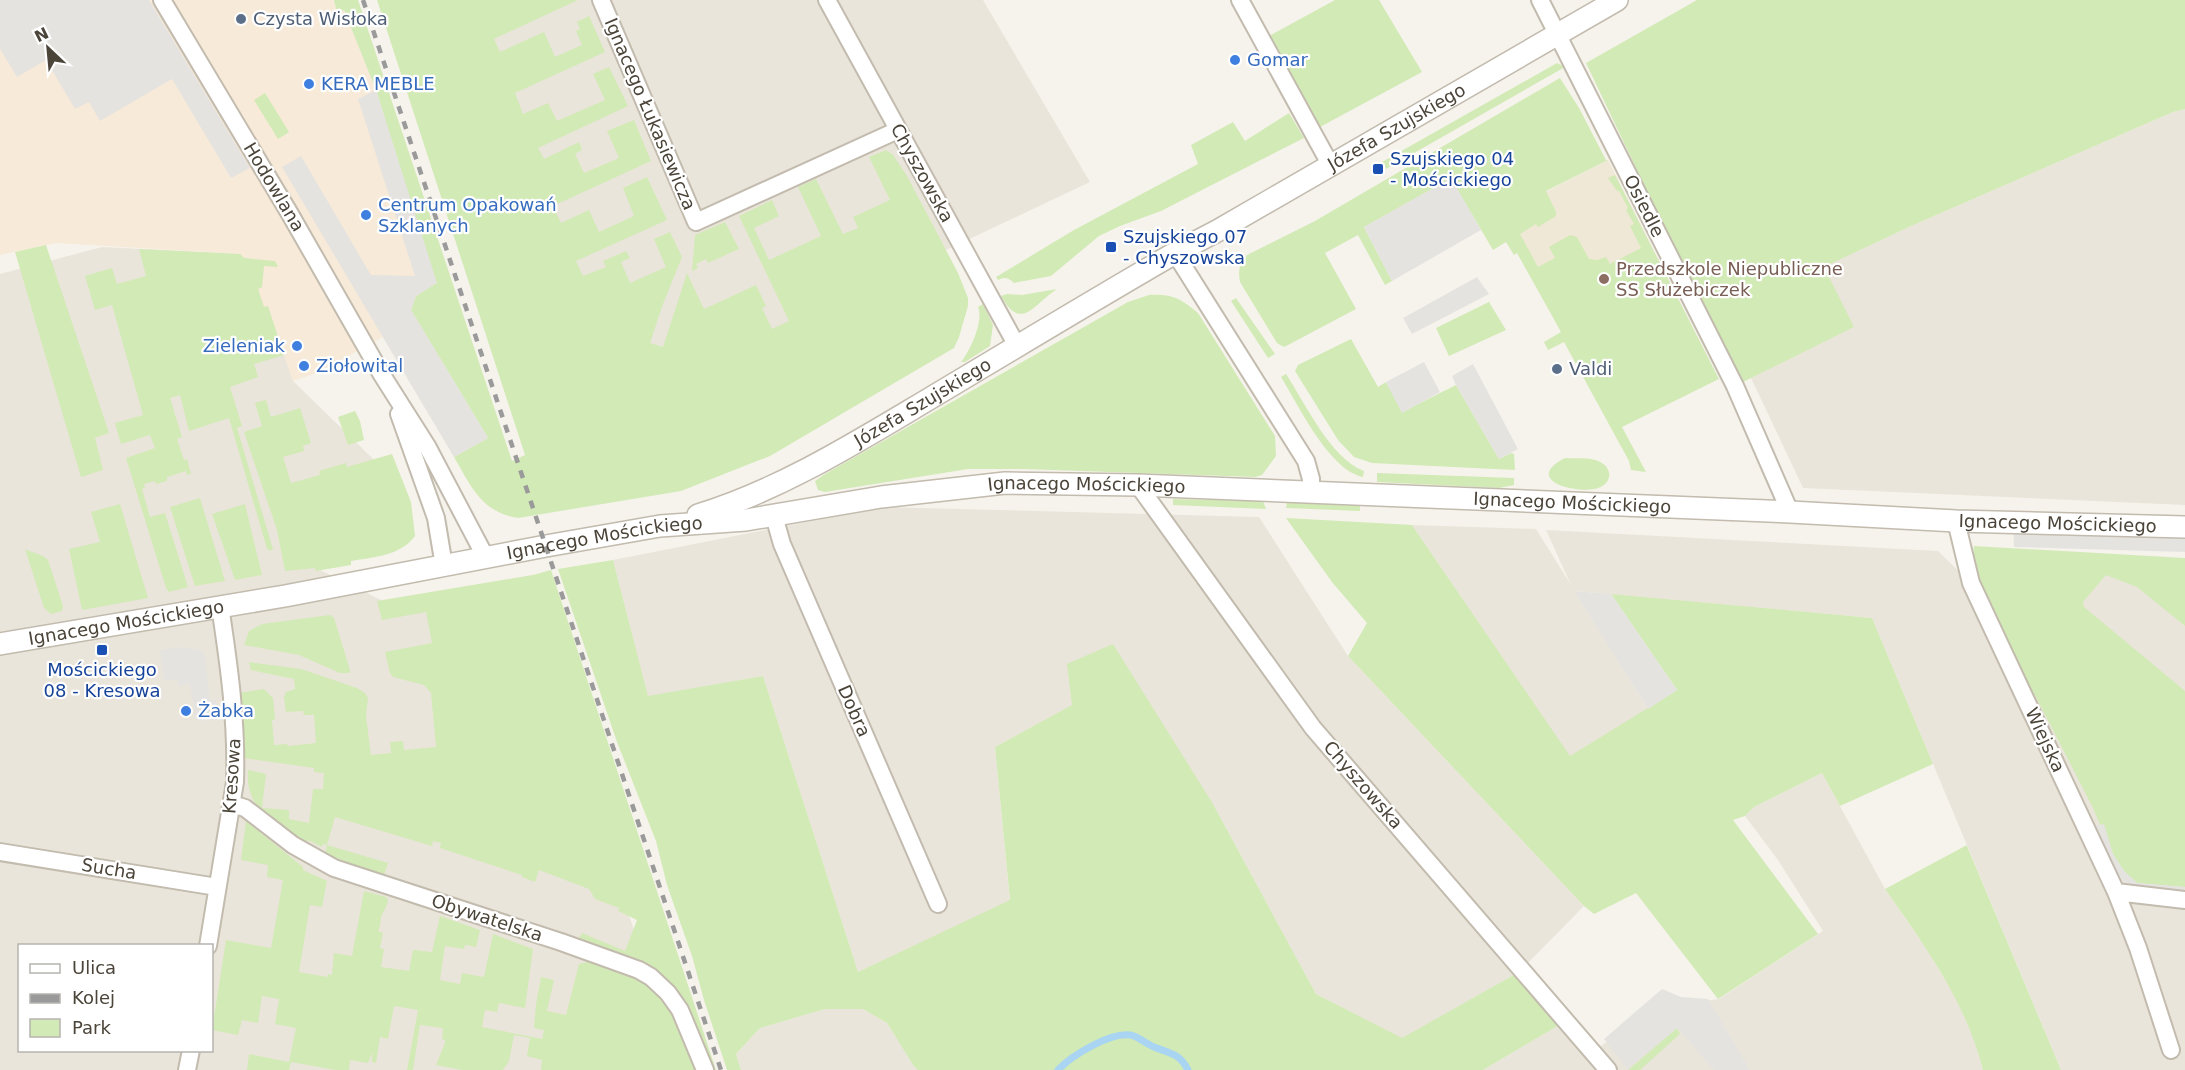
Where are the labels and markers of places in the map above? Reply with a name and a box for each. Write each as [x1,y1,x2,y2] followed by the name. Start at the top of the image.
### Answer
[253,8,388,29] place label: Czysta Wisłoka
[234,12,248,26] marker: Czysta Wisłoka
[1247,49,1309,70] place label: Gomar
[1228,53,1242,67] marker: Gomar
[321,73,435,94] place label: KERA MEBLE
[302,77,316,91] marker: KERA MEBLE
[1390,148,1514,190] place label: Szujskiego 04 - Mościckiego
[1371,162,1385,176] marker: Szujskiego 04 - Mościckiego
[378,194,557,236] place label: Centrum Opakowań Szklanych
[359,208,373,222] marker: Centrum Opakowań Szklanych
[1123,226,1247,268] place label: Szujskiego 07 - Chyszowska
[1104,240,1118,254] marker: Szujskiego 07 - Chyszowska
[1616,258,1843,300] place label: Przedszkole Niepubliczne SS Służebiczek
[1597,272,1611,286] marker: Przedszkole Niepubliczne SS Służebiczek
[203,335,286,356] place label: Zieleniak
[290,339,304,353] marker: Zieleniak
[316,355,403,376] place label: Ziołowital
[1569,358,1612,379] place label: Valdi
[297,359,311,373] marker: Ziołowital
[1550,362,1564,376] marker: Valdi
[95,643,109,657] marker: Mościckiego 08 - Kresowa
[44,659,160,701] place label: Mościckiego 08 - Kresowa
[198,700,254,721] place label: Żabka
[179,704,193,718] marker: Żabka

